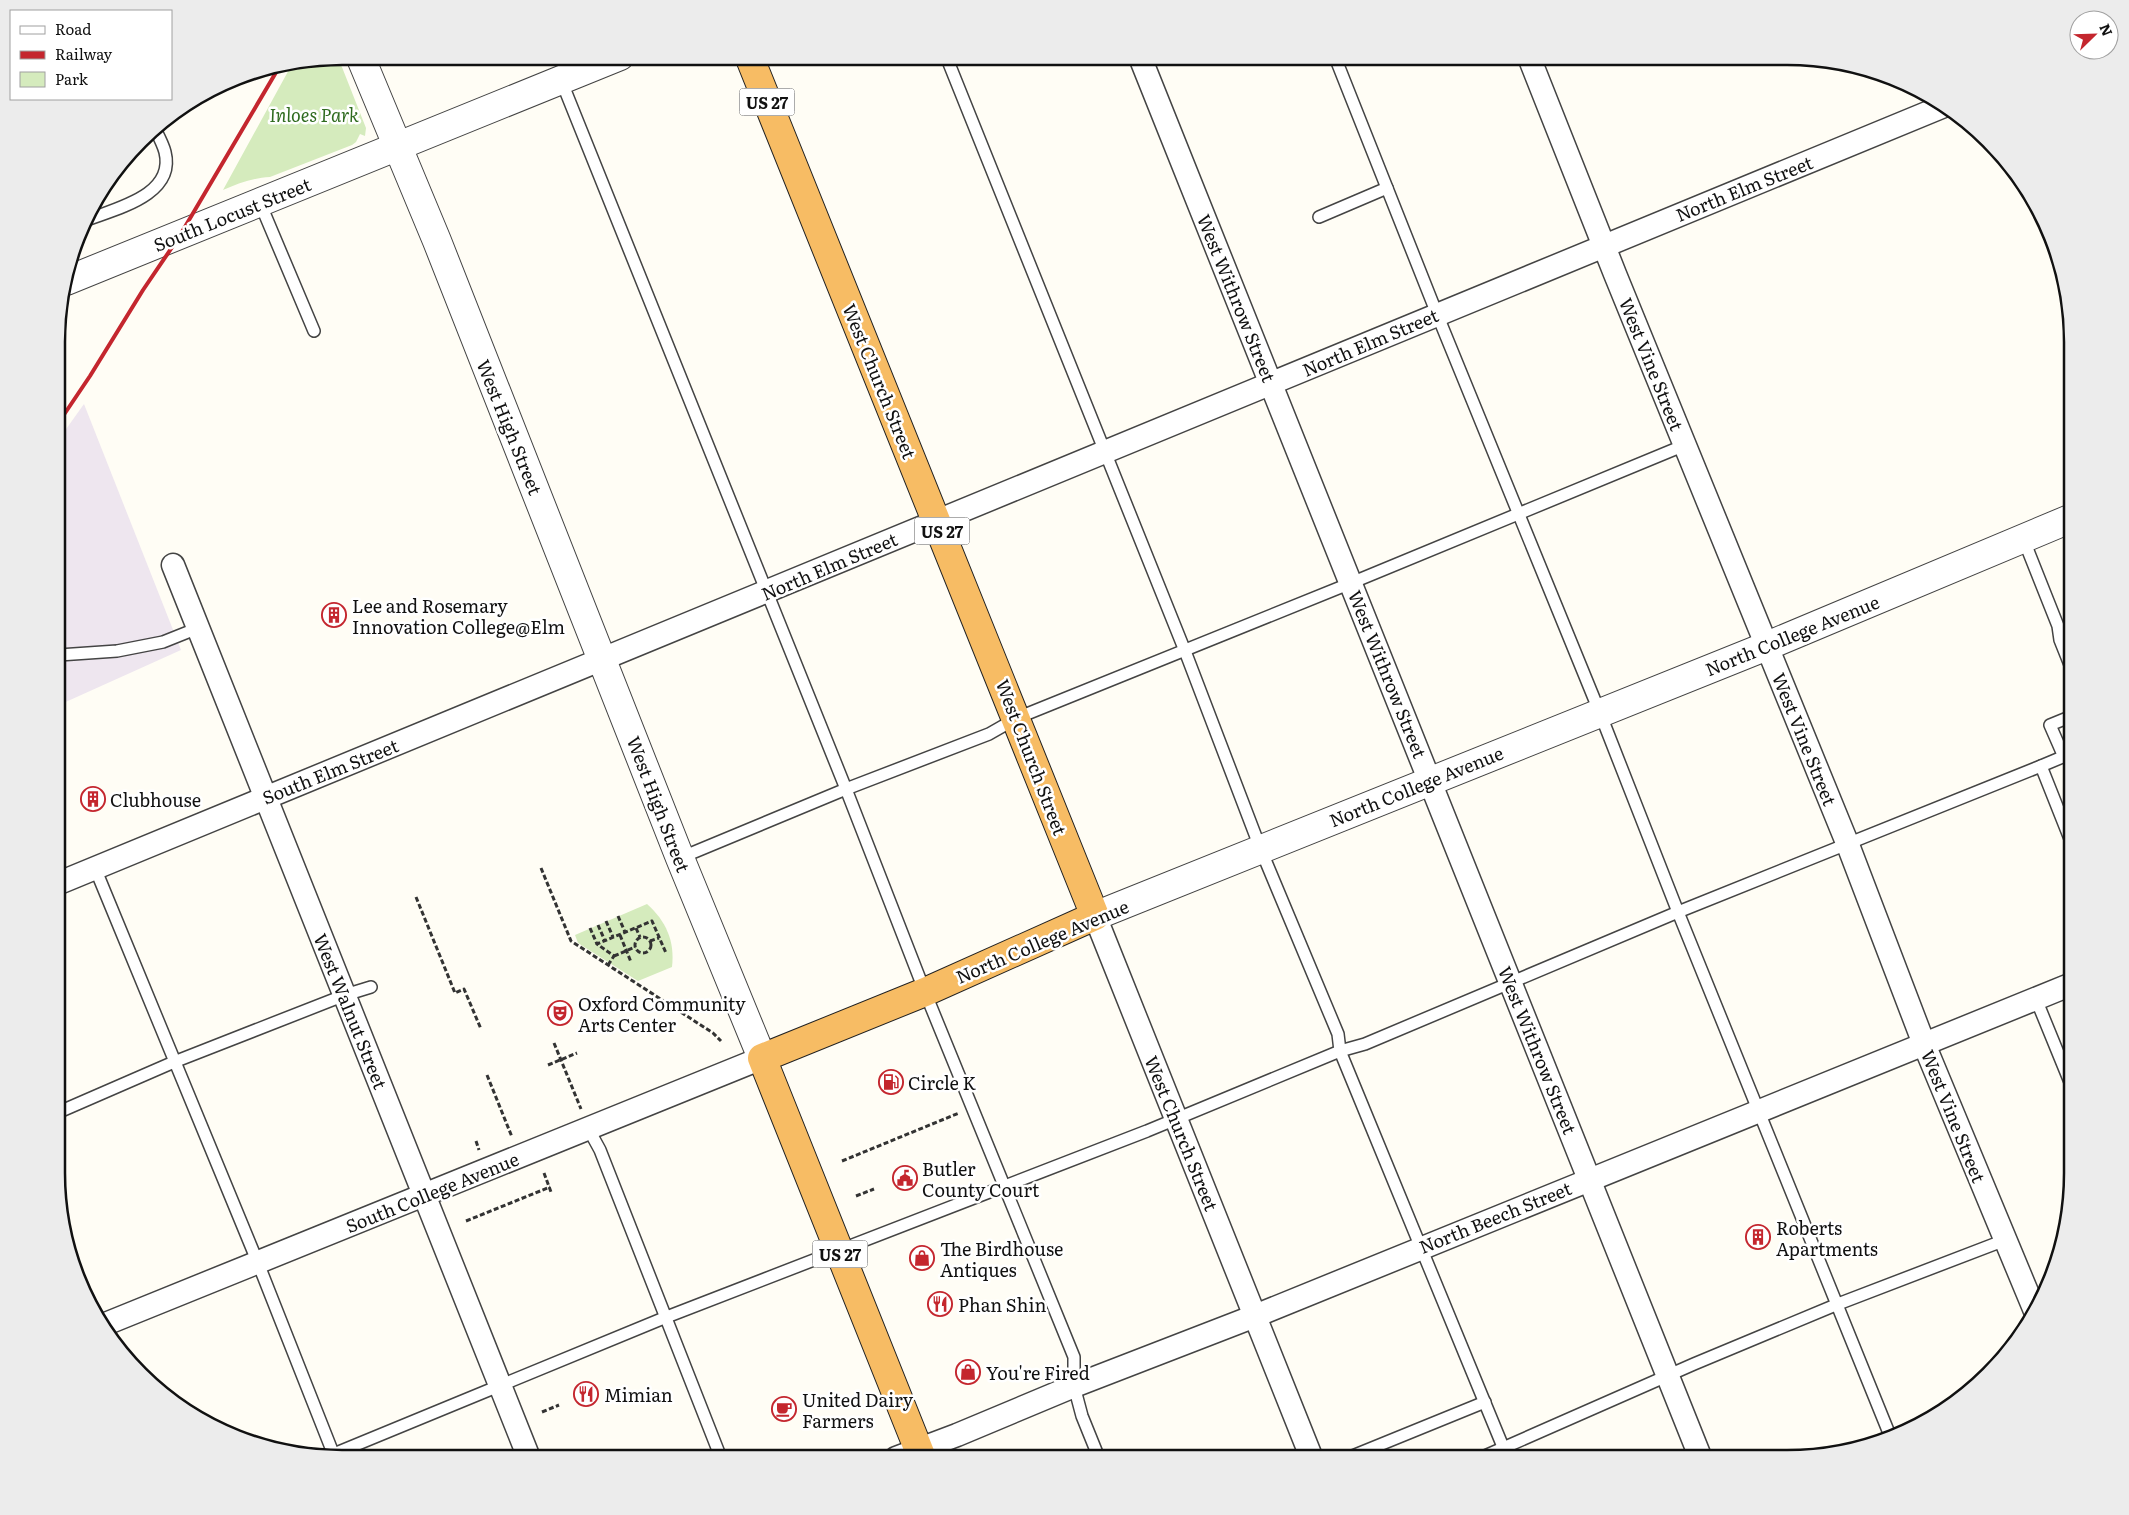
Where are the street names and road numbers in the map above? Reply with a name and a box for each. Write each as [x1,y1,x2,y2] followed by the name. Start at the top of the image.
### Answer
[740,88,794,115] road number: US 27
[1671,148,1817,228] street label: North Elm Street
[149,170,315,258] street label: South Locust Street
[1191,210,1283,387] street label: West Withrow Street
[1613,293,1691,435] street label: West Vine Street
[836,299,924,463] street label: West Church Street
[1298,301,1443,383] street label: North Elm Street
[471,355,550,499] street label: West High Street
[914,518,970,544] road number: US 27
[757,525,902,607] street label: North Elm Street
[1342,586,1434,763] street label: West Withrow Street
[1701,588,1883,682] street label: North College Avenue
[1766,668,1844,810] street label: West Vine Street
[990,675,1075,840] street label: West Church Street
[258,731,403,811] street label: South Elm Street
[621,732,698,877] street label: West High Street
[1325,739,1507,833] street label: North College Avenue
[951,892,1133,990] street label: North College Avenue
[307,929,395,1094] street label: West Walnut Street
[1492,962,1584,1139] street label: West Withrow Street
[1915,1045,1993,1187] street label: West Vine Street
[1138,1051,1226,1215] street label: West Church Street
[341,1145,523,1239] street label: South College Avenue
[1415,1174,1576,1260] street label: North Beech Street
[812,1240,868,1268] road number: US 27

